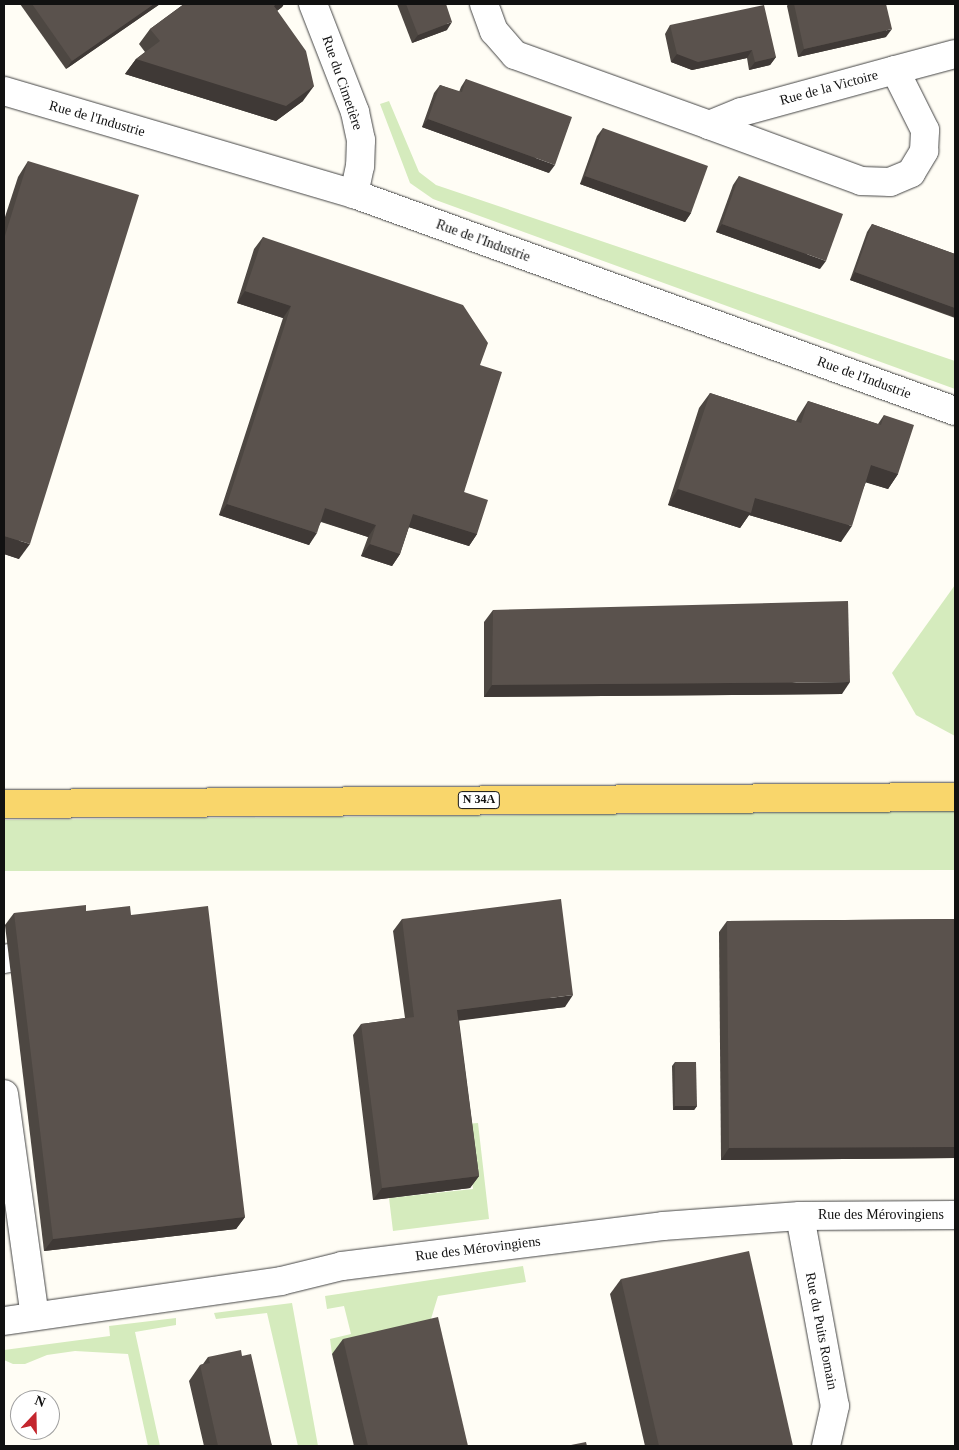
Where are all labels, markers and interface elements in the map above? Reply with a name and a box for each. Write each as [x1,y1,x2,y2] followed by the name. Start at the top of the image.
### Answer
[318,34,366,132] street label: Rue du Cimetière
[778,67,880,109] street label: Rue de la Victoire
[47,97,147,141] street label: Rue de l'Industrie
[434,216,532,266] street label: Rue de l'Industrie
[815,353,913,403] street label: Rue de l'Industrie
[458,790,500,810] road number: N 34A
[818,1207,944,1223] street label: Rue des Mérovingiens
[414,1233,542,1265] street label: Rue des Mérovingiens
[801,1271,841,1391] street label: Rue du Puits Romain
[10,1390,60,1440] north arrow
[33,1393,48,1410] text: N

